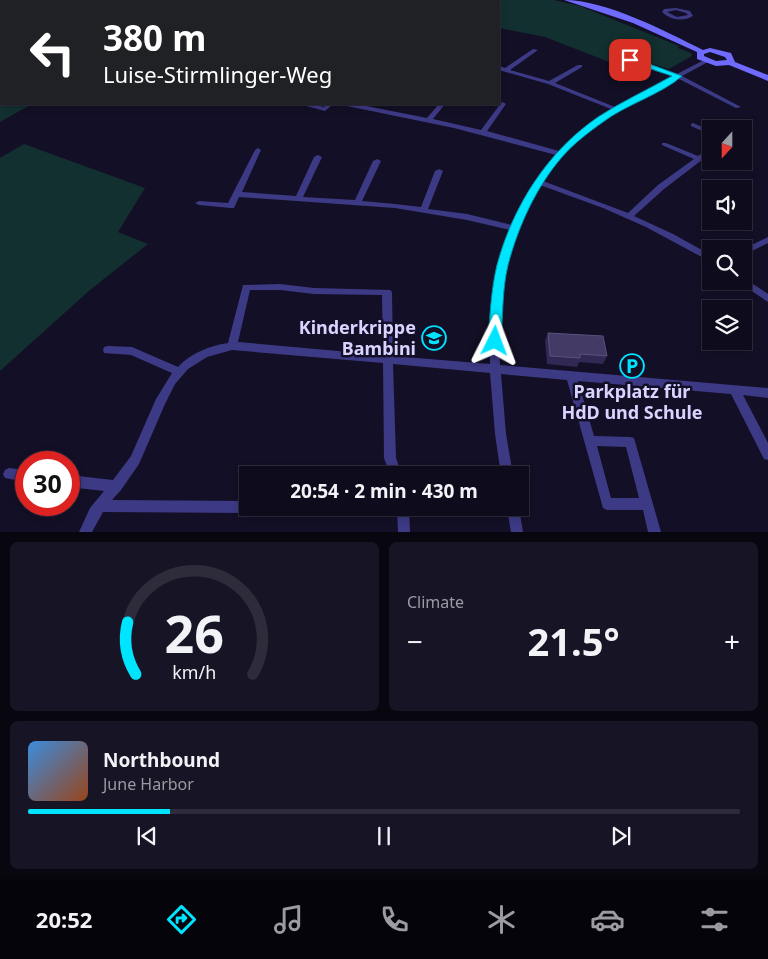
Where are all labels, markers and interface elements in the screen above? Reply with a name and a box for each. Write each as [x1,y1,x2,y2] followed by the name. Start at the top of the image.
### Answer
[103,14,206,61] text: 380 m
[20,20,85,85] icon: left
[609,39,651,81] pin
[616,46,644,74] icon: arrive
[103,59,332,89] text: Luise-Stirmlinger-Weg
[702,120,752,170] north arrow
[702,120,752,350] map controls
[702,180,752,230] button: sound
[702,240,752,290] button: search
[702,300,752,350] button: layers
[468,314,520,366] position arrow
[299,315,416,360] place label: Kinderkrippe Bambini
[421,325,447,351] school or university icon: Kinderkrippe Bambini
[619,353,645,379] parking icon: Parkplatz für HdD und Schule
[561,379,703,424] place label: Parkplatz für HdD und Schule
[15,451,80,516] speed limit sign: 30
[290,478,478,504] text: 20:54 · 2 min · 430 m
[407,591,464,613] text: Climate
[165,597,224,668] text: 26
[528,615,620,667] text: 21.5°
[407,622,423,660] text: −
[724,622,740,660] text: +
[173,660,216,684] text: km/h
[103,747,220,773] text: Northbound
[103,773,194,795] text: June Harbor
[133,822,161,850] icon: previous
[370,822,398,850] icon: pause
[607,822,635,850] icon: next
[164,902,199,937] icon: directions
[271,902,306,937] icon: music
[377,902,412,937] icon: phone
[484,902,519,937] icon: climate
[590,902,625,937] icon: car
[697,902,732,937] icon: filters
[36,904,92,934] text: 20:52

